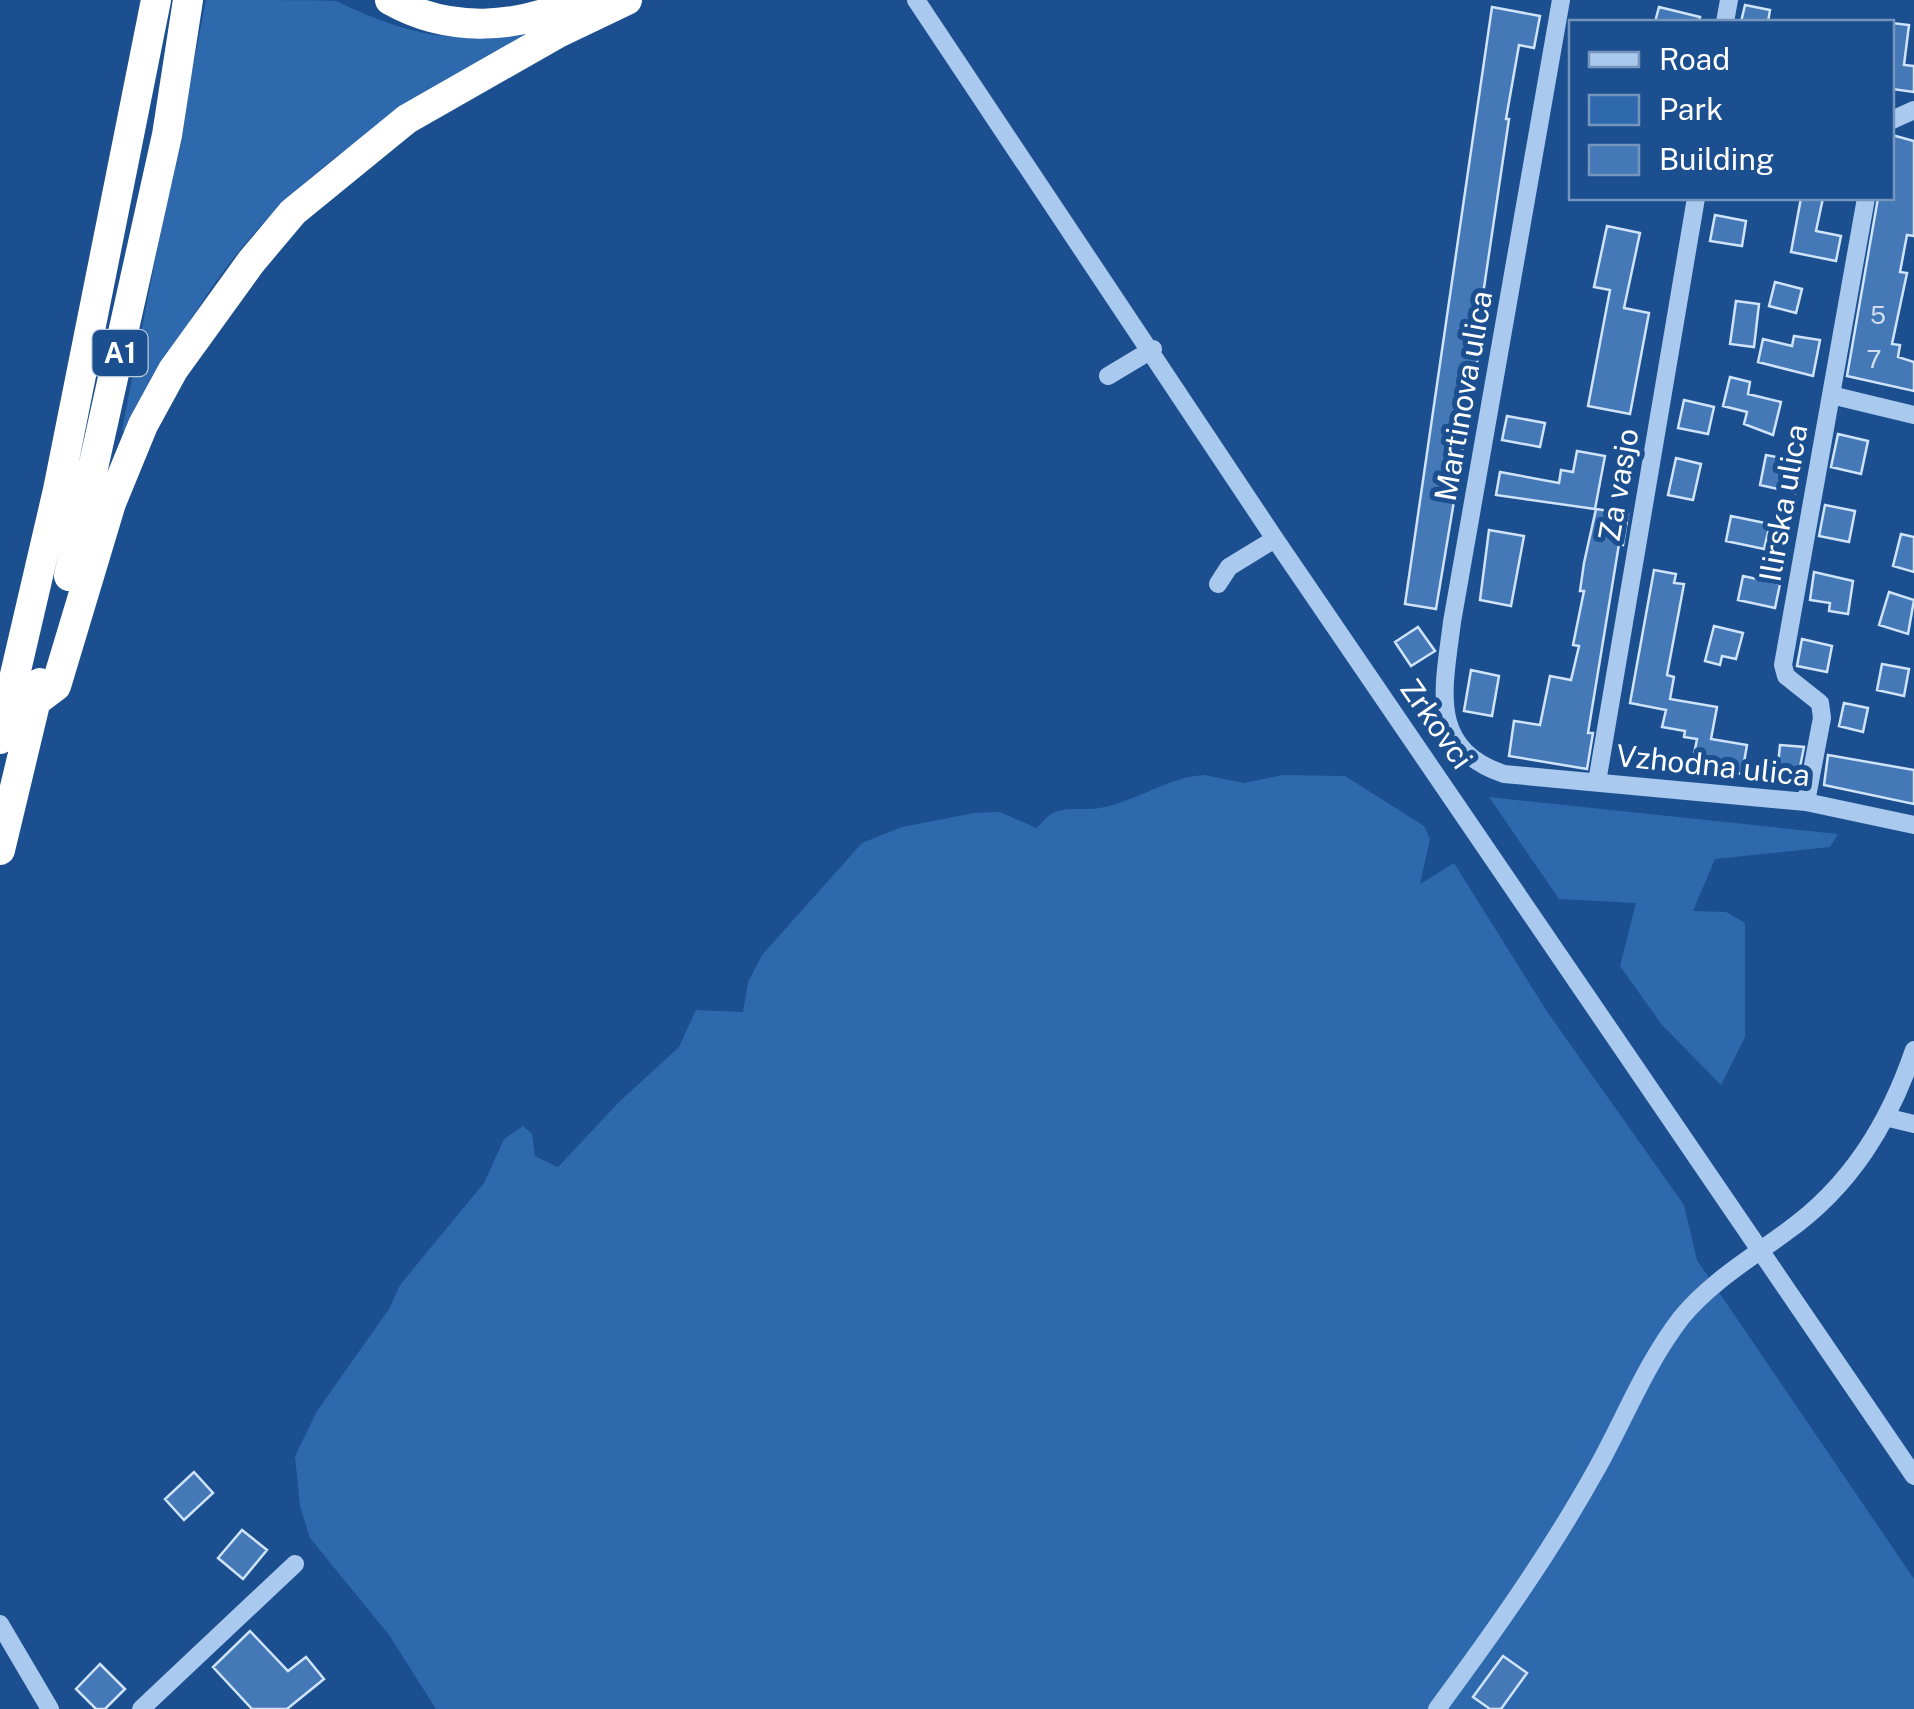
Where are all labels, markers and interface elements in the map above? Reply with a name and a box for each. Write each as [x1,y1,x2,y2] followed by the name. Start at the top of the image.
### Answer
[1569,20,1894,200] legend
[1659,41,1730,77] text: Road
[1659,91,1723,127] text: Park
[1659,141,1774,177] text: Building
[1427,288,1499,504] street label: Martinova ulica
[1870,300,1886,330] house number: 5
[92,330,148,376] road number: A1
[1866,344,1882,374] house number: 7
[1751,421,1815,584] street label: Ilirska ulica
[1590,425,1646,544] street label: Za vasjo
[1393,672,1481,775] street label: Zrkovci
[1614,737,1812,793] street label: Vzhodna ulica

